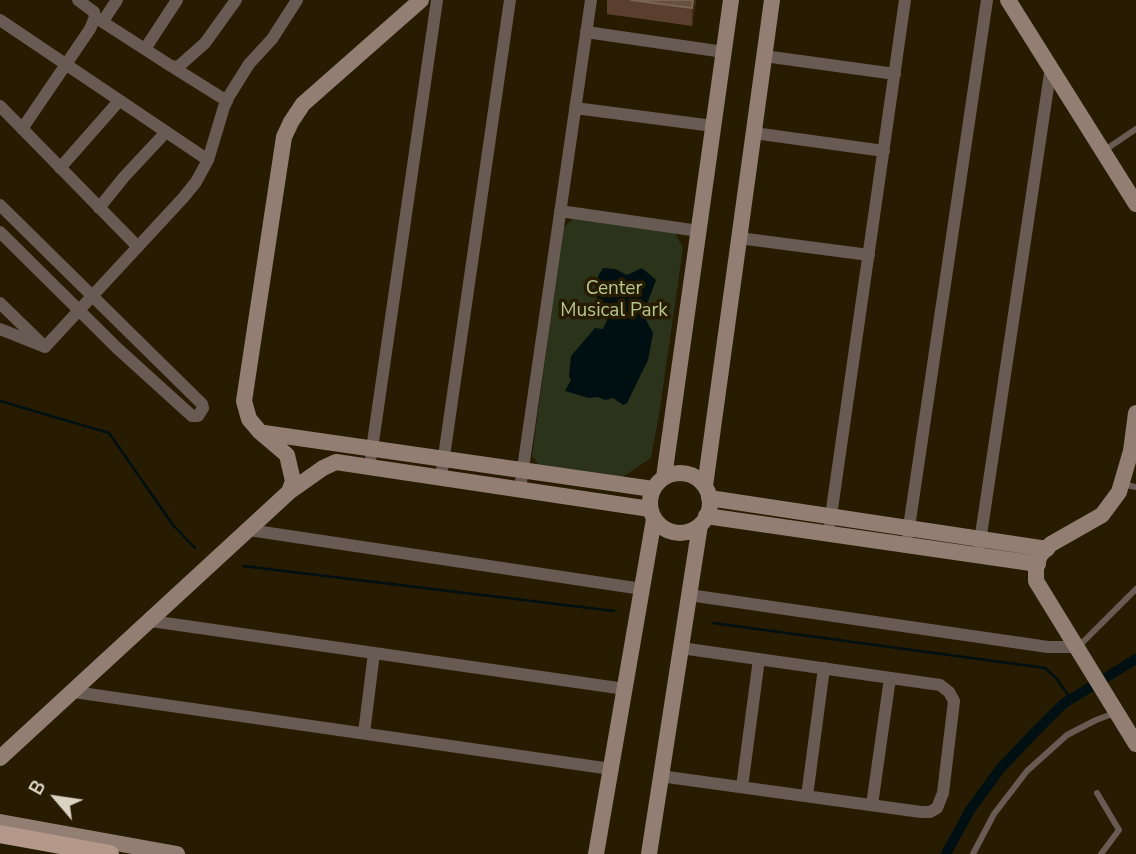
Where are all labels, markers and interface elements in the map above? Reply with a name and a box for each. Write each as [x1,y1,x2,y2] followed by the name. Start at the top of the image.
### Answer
[560,278,668,322] park label: Center Musical Park
[21,763,91,833] north arrow
[23,776,52,800] text: B

